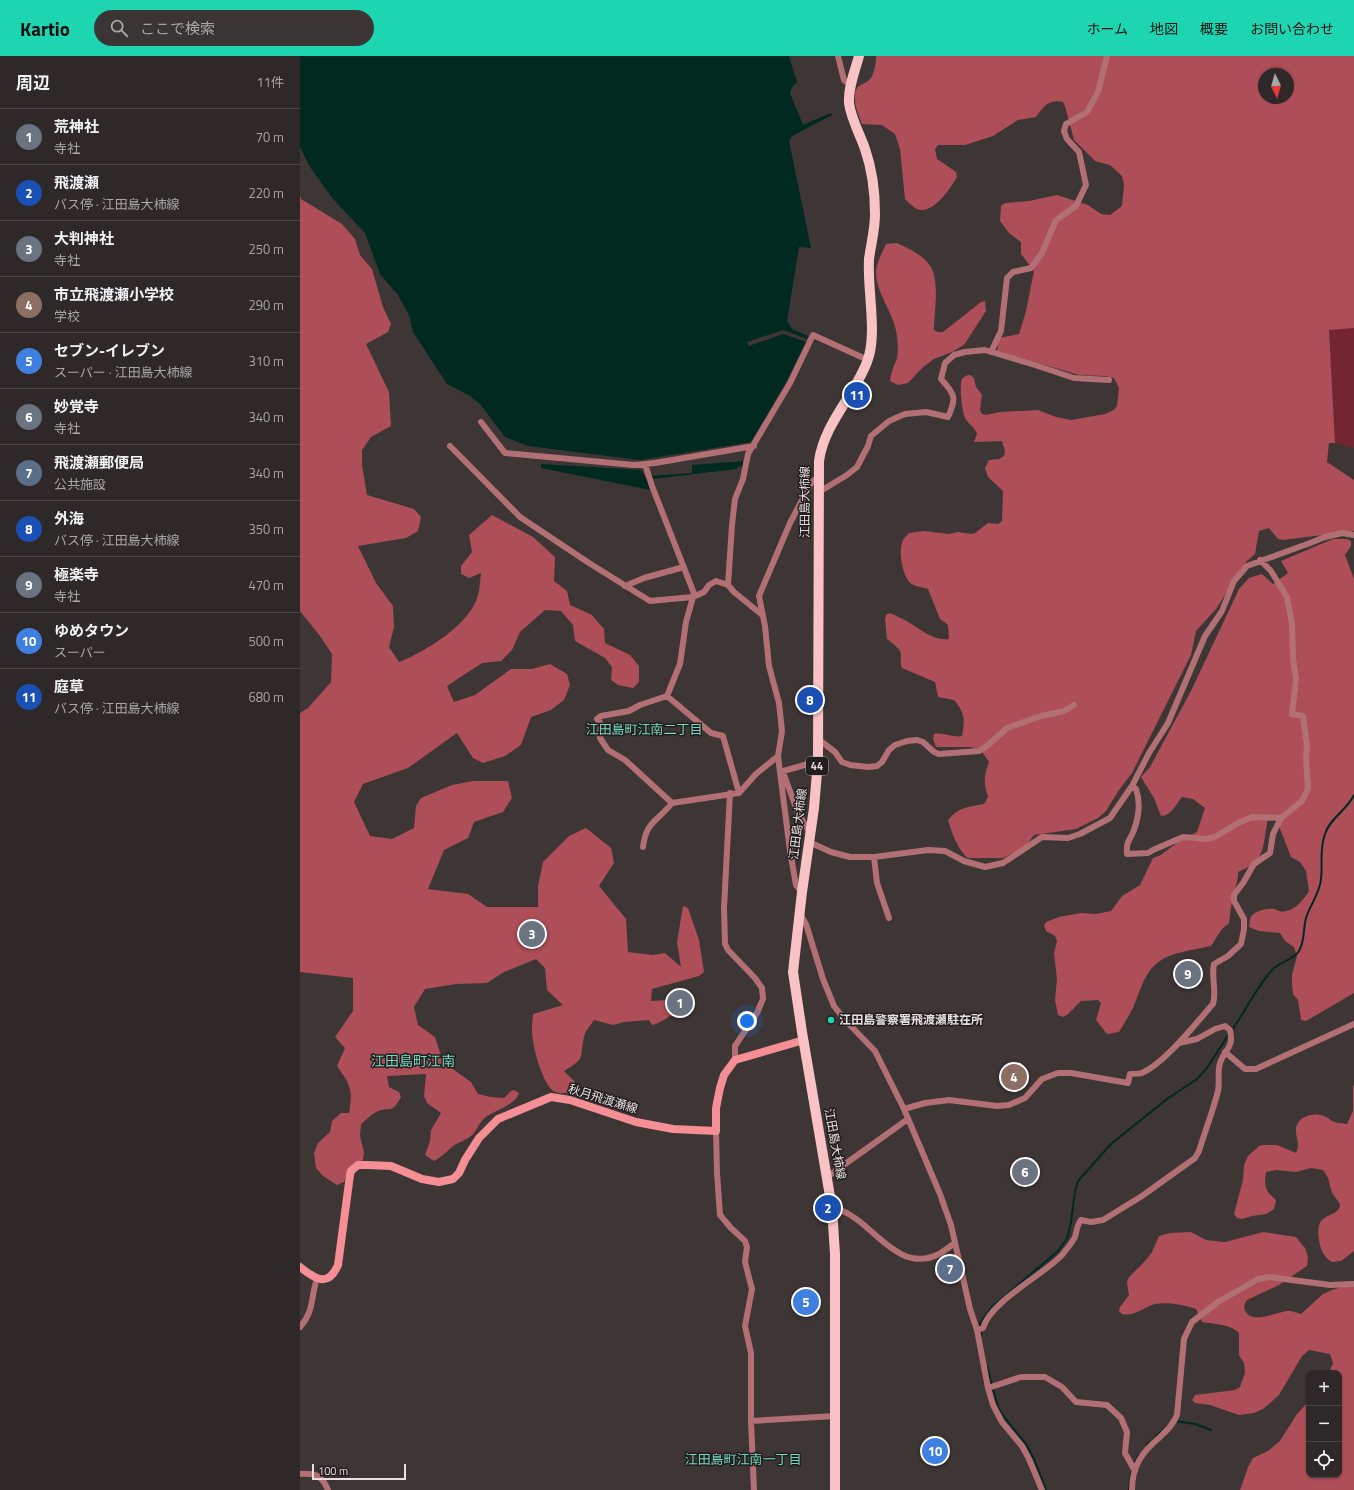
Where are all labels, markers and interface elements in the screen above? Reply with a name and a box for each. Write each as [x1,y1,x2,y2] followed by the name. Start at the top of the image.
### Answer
[94,10,374,46] search box
[20,14,70,43] text: Kartio
[108,17,130,39] icon: search
[140,17,215,40] text: ここで検索
[1086,18,1128,39] text: ホーム
[1150,18,1178,39] text: 地図
[1200,18,1228,39] text: 概要
[1250,18,1334,39] text: お問い合わせ
[1258,68,1294,104] north arrow
[16,70,50,96] text: 周辺
[256,72,284,92] text: 11件
[54,115,99,138] text: 荒神社
[25,127,33,147] text: 1
[256,127,284,147] text: 70 m
[54,138,80,158] text: 寺社
[54,171,99,194] text: 飛渡瀬
[25,183,33,203] text: 2
[248,183,284,203] text: 220 m
[54,194,180,214] text: バス停 · 江田島大柿線
[54,227,114,250] text: 大判神社
[25,239,33,259] text: 3
[248,239,284,259] text: 250 m
[54,250,80,270] text: 寺社
[54,283,174,306] text: 市立飛渡瀬小学校
[25,295,33,315] text: 4
[248,295,284,315] text: 290 m
[54,306,80,326] text: 学校
[54,339,165,362] text: セブン-イレブン
[25,351,33,371] text: 5
[248,351,284,371] text: 310 m
[54,362,192,382] text: スーパー · 江田島大柿線
[844,380,870,410] pin: 11
[54,395,99,418] text: 妙覚寺
[25,407,33,427] text: 6
[248,407,284,427] text: 340 m
[54,418,80,438] text: 寺社
[54,451,144,474] text: 飛渡瀬郵便局
[25,463,33,483] text: 7
[248,463,284,483] text: 340 m
[795,466,814,538] street label: 江田島大柿線
[54,474,106,494] text: 公共施設
[54,507,84,530] text: 外海
[25,519,33,539] text: 8
[248,519,284,539] text: 350 m
[54,530,180,550] text: バス停 · 江田島大柿線
[54,563,99,586] text: 極楽寺
[25,575,33,595] text: 9
[248,575,284,595] text: 470 m
[54,586,80,606] text: 寺社
[54,619,129,642] text: ゆめタウン
[22,631,36,651] text: 10
[248,631,284,651] text: 500 m
[54,642,106,662] text: スーパー
[54,675,84,698] text: 庭草
[797,685,823,715] pin: 8
[22,687,36,707] text: 11
[248,687,284,707] text: 680 m
[54,698,180,718] text: バス停 · 江田島大柿線
[585,719,703,739] district label: 江田島町江南二丁目
[806,757,828,775] road number: 44
[784,787,811,861] street label: 江田島大柿線
[519,919,545,949] pin: 3
[1175,959,1201,989] pin: 9
[667,988,693,1018] pin: 1
[839,1010,983,1029] place label: 江田島警察署飛渡瀬駐在所
[737,1011,757,1031] your location
[826,1015,836,1025] marker: 江田島警察署飛渡瀬駐在所
[371,1050,455,1071] district label: 江田島町江南
[1001,1062,1027,1092] pin: 4
[566,1079,640,1118] street label: 秋月飛渡瀬線
[820,1107,851,1181] street label: 江田島大柿線
[1012,1157,1038,1187] pin: 6
[815,1193,841,1223] pin: 2
[937,1254,963,1284] pin: 7
[793,1287,819,1317] pin: 5
[1306,1370,1342,1478] map controls
[1306,1370,1342,1406] button: +
[1306,1406,1342,1442] button: −
[922,1436,948,1466] pin: 10
[1306,1442,1342,1478] button: locate
[684,1449,802,1469] district label: 江田島町江南一丁目
[312,1462,406,1481] scale bar
[318,1463,348,1479] text: 100 m

